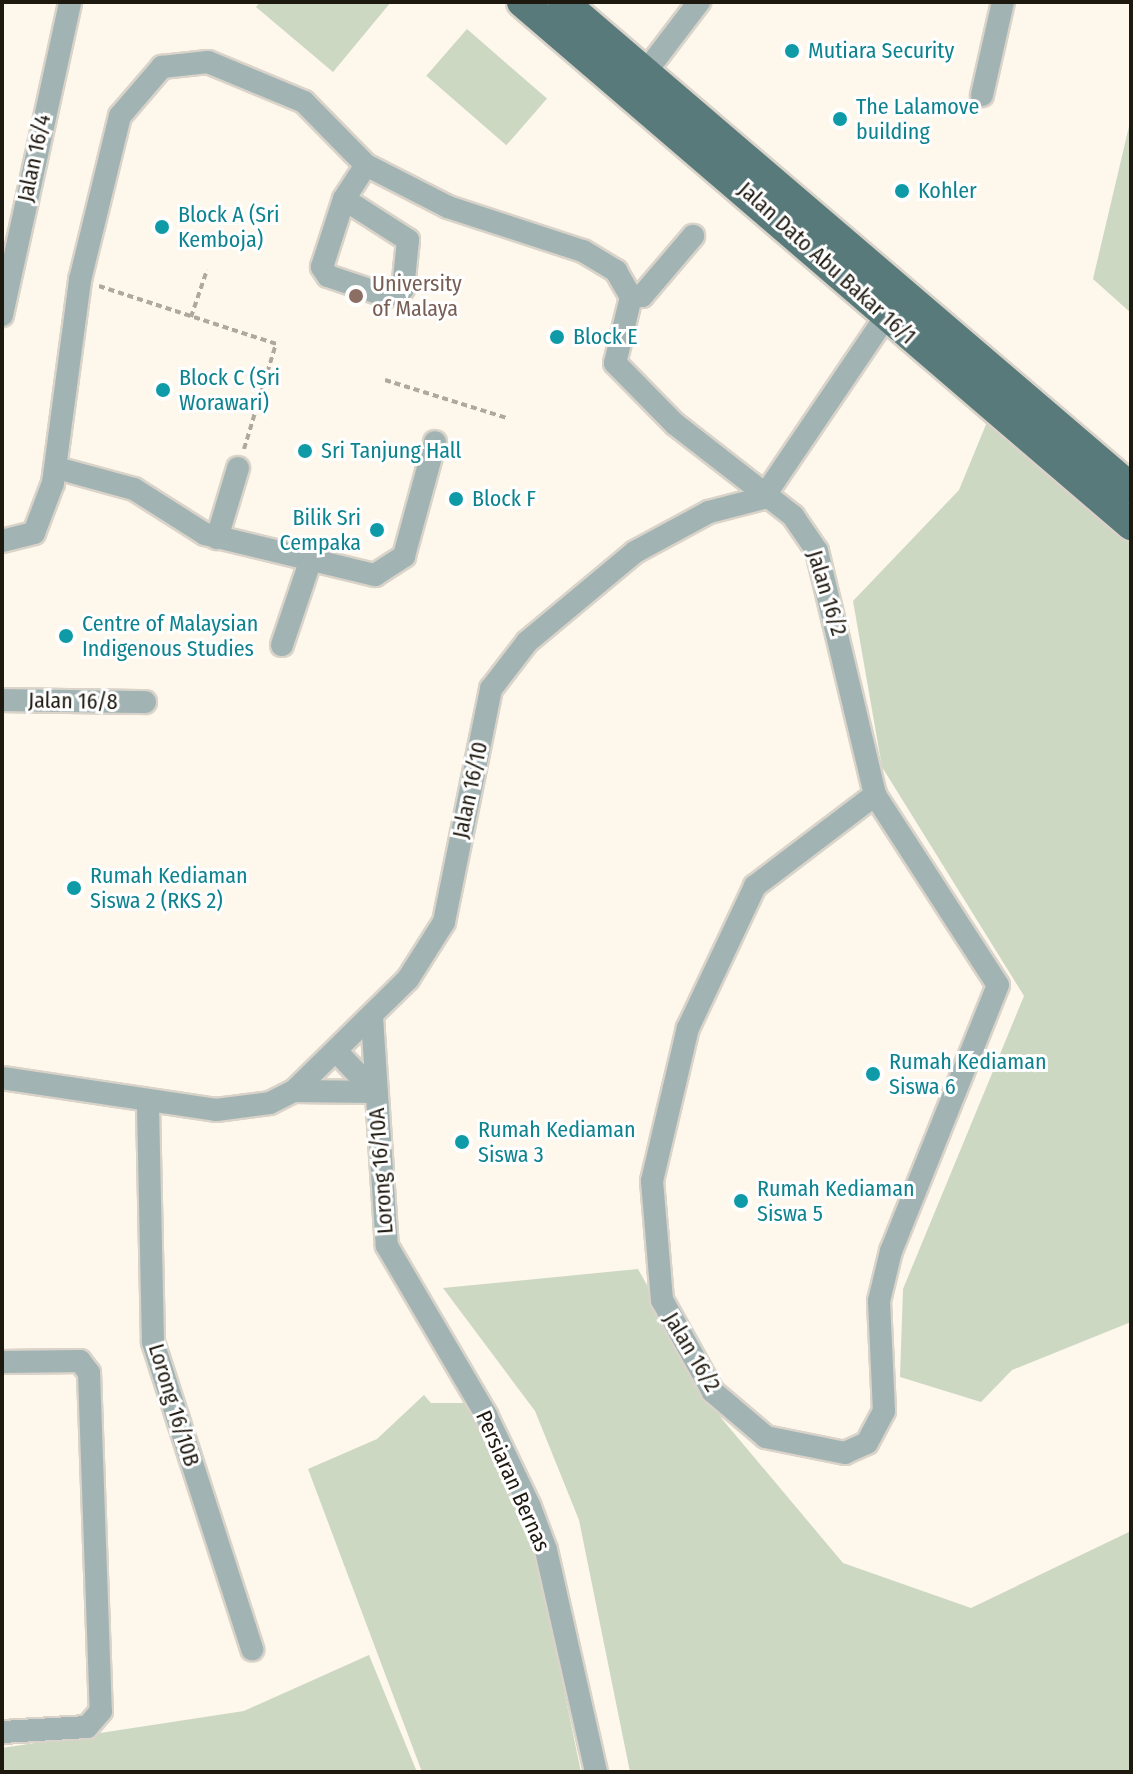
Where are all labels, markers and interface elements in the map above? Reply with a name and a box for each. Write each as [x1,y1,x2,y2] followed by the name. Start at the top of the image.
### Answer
[808,38,954,64] place label: Mutiara Security
[783,42,801,60] marker: Mutiara Security
[856,93,979,144] place label: The Lalamove building
[831,110,849,128] marker: The Lalamove building
[12,112,56,204] street label: Jalan 16/4
[733,176,921,350] street label: Jalan Dato Abu Bakar 16/1
[918,178,977,204] place label: Kohler
[893,182,911,200] marker: Kohler
[178,201,280,252] place label: Block A (Sri Kemboja)
[153,218,171,236] marker: Block A (Sri Kemboja)
[372,270,462,322] place label: University of Malaya
[347,287,365,305] marker: University of Malaya
[573,324,637,350] place label: Block E
[548,328,566,346] marker: Block E
[179,364,280,416] place label: Block C (Sri Worawari)
[154,381,172,399] marker: Block C (Sri Worawari)
[321,438,461,464] place label: Sri Tanjung Hall
[296,442,314,460] marker: Sri Tanjung Hall
[472,486,536,512] place label: Block F
[447,490,465,508] marker: Block F
[279,504,361,556] place label: Bilik Sri Cempaka
[368,521,386,539] marker: Bilik Sri Cempaka
[802,547,852,639] street label: Jalan 16/2
[82,610,258,662] place label: Centre of Malaysian Indigenous Studies
[57,627,75,645] marker: Centre of Malaysian Indigenous Studies
[28,687,118,715] street label: Jalan 16/8
[447,739,493,841] street label: Jalan 16/10
[90,862,248,914] place label: Rumah Kediaman Siswa 2 (RKS 2)
[65,879,83,897] marker: Rumah Kediaman Siswa 2 (RKS 2)
[889,1048,1047,1100] place label: Rumah Kediaman Siswa 6
[864,1065,882,1083] marker: Rumah Kediaman Siswa 6
[363,1107,399,1235] street label: Lorong 16/10A
[478,1116,636,1168] place label: Rumah Kediaman Siswa 3
[453,1133,471,1151] marker: Rumah Kediaman Siswa 3
[757,1175,915,1226] place label: Rumah Kediaman Siswa 5
[732,1192,750,1210] marker: Rumah Kediaman Siswa 5
[658,1307,726,1397] street label: Jalan 16/2
[143,1341,205,1469] street label: Lorong 16/10B
[470,1406,556,1556] street label: Persiaran Bernas

